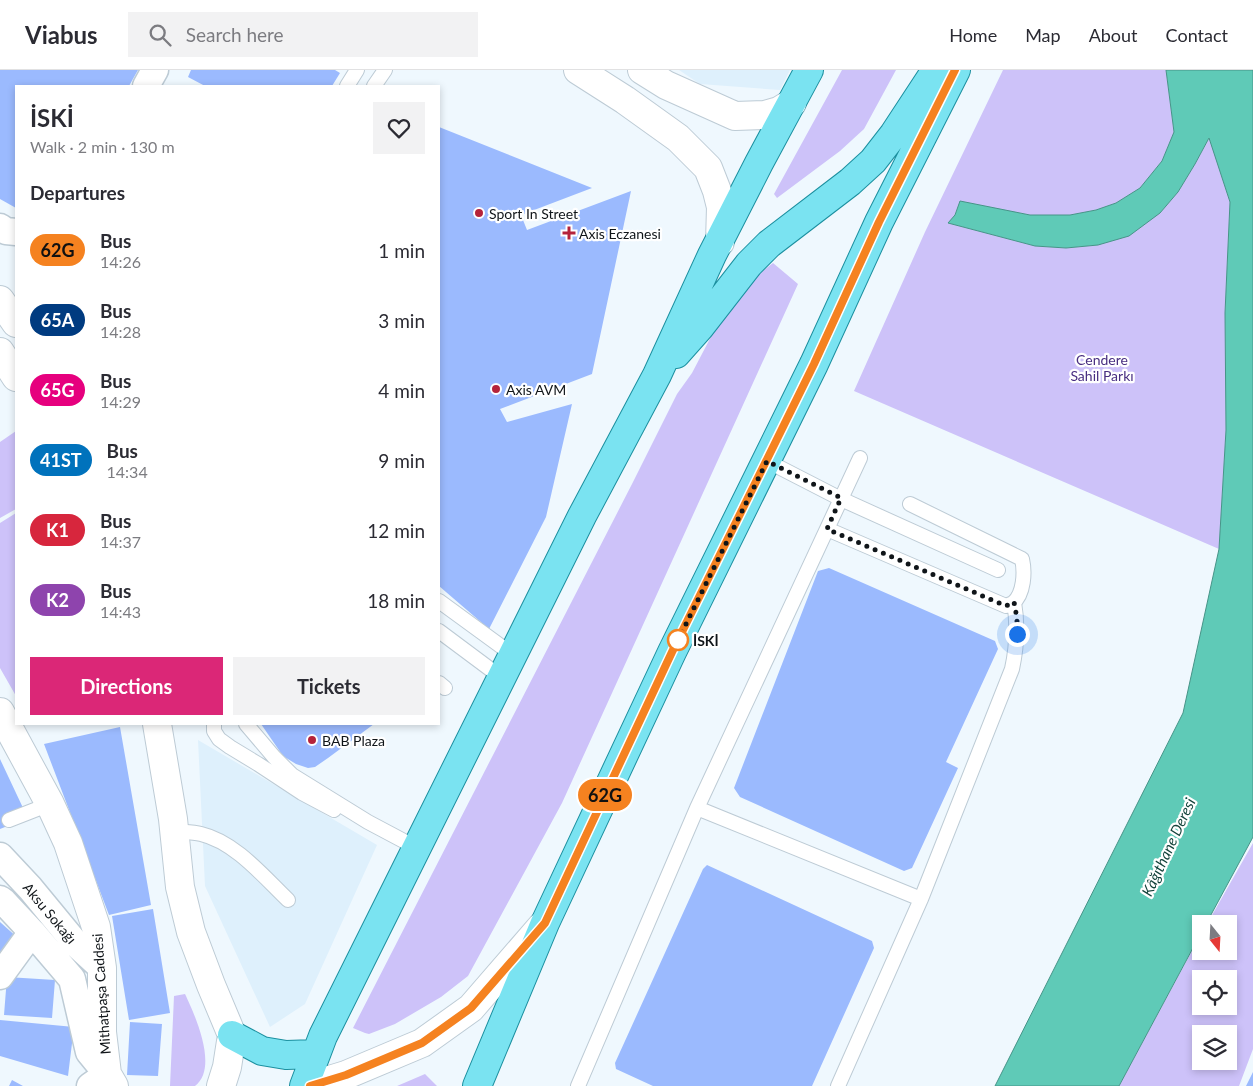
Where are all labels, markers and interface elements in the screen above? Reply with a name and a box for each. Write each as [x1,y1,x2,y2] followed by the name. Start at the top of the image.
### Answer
[128,12,478,57] search box
[25,20,98,49] text: Viabus
[146,21,174,49] icon: search
[186,23,284,46] text: Search here
[949,24,997,46] text: Home
[1025,24,1061,46] text: Map
[1089,24,1138,46] text: About
[1166,24,1228,46] text: Contact
[373,102,425,154] button: heart
[30,103,74,132] text: İSKİ
[30,137,175,156] text: Walk · 2 min · 130 m
[30,181,125,204] text: Departures
[489,205,578,222] place label: Sport In Street
[473,207,485,219] marker: Sport In Street
[579,225,661,242] place label: Axis Eczanesi
[563,227,575,239] marker: Axis Eczanesi
[100,229,131,252] text: Bus
[41,239,74,261] text: 62G
[378,239,425,262] text: 1 min
[100,252,141,271] text: 14:26
[100,299,131,322] text: Bus
[41,309,74,331] text: 65A
[378,309,425,332] text: 3 min
[100,322,141,341] text: 14:28
[1070,351,1134,384] park label: Cendere Sahil Parkı
[100,369,131,392] text: Bus
[41,379,74,401] text: 65G
[378,379,425,402] text: 4 min
[506,381,566,398] place label: Axis AVM
[490,383,502,395] marker: Axis AVM
[100,392,141,411] text: 14:29
[107,439,138,462] text: Bus
[40,449,82,471] text: 41ST
[378,449,425,472] text: 9 min
[107,462,148,481] text: 14:34
[100,509,131,532] text: Bus
[46,519,69,541] text: K1
[367,519,425,542] text: 12 min
[100,532,141,551] text: 14:37
[100,579,131,602] text: Bus
[46,589,69,611] text: K2
[367,589,425,612] text: 18 min
[100,602,141,621] text: 14:43
[1005,622,1030,647] your location
[667,629,689,651] marker: İSKİ
[693,632,719,649] place label: İSKİ
[30,657,223,715] button: Directions
[233,657,425,715] button: Tickets
[322,732,385,749] place label: BAB Plaza
[306,734,318,746] marker: BAB Plaza
[576,779,634,811] line badge: 62G
[588,784,622,806] text: 62G
[1137,795,1199,899] water label: Kâğıthane Deresi
[20,879,80,947] street label: Aksu Sokağı
[1192,915,1238,960] north arrow
[1192,915,1237,1070] map controls
[88,933,114,1055] street label: Mithatpaşa Caddesi
[1192,970,1237,1015] button: locate
[1192,1025,1237,1070] button: layers

